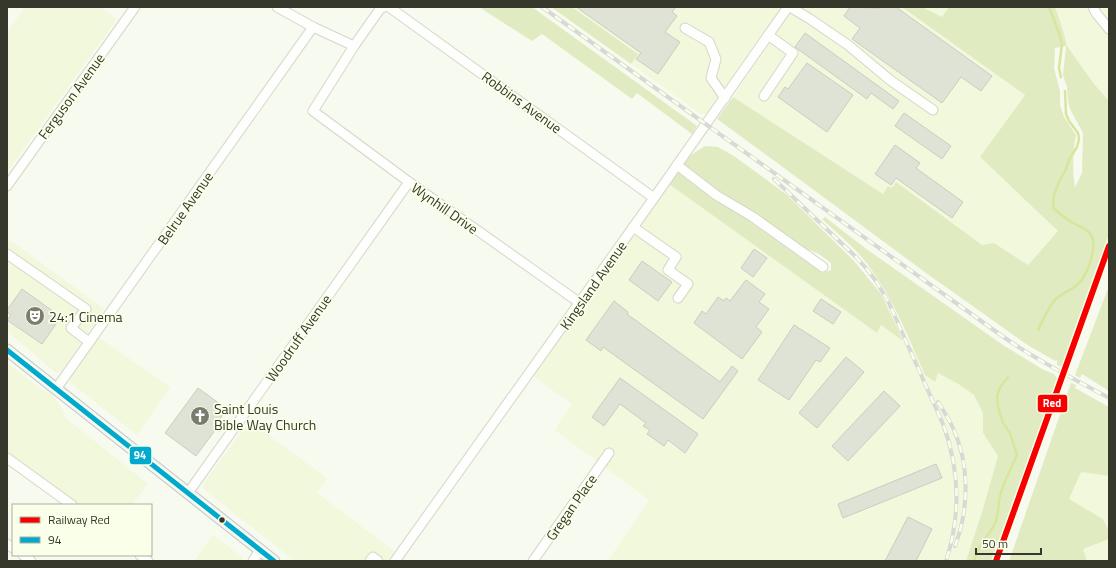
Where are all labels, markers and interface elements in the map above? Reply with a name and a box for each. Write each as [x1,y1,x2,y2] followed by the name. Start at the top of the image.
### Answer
[33,49,109,143] street label: Ferguson Avenue
[478,66,566,138] street label: Robbins Avenue
[152,167,218,249] street label: Belrue Avenue
[407,177,483,239] street label: Wynhill Drive
[554,236,632,334] street label: Kingsland Avenue
[260,290,336,386] street label: Woodruff Avenue
[24,305,46,327] theatre icon: 24:1 Cinema
[49,306,123,327] place label: 24:1 Cinema
[1037,394,1068,413] line badge: Red
[1043,395,1061,411] text: Red
[214,398,316,435] place label: Saint Louis Bible Way Church
[189,405,211,427] church icon: Saint Louis Bible Way Church
[129,446,152,465] line badge: 94
[134,447,146,463] text: 94
[540,469,602,545] street label: Gregan Place
[12,504,152,556] legend
[48,510,110,529] text: Railway Red
[217,515,227,525] unlabelled marker
[48,530,62,549] text: 94
[976,530,1041,556] scale bar
[982,534,1008,553] text: 50 m

